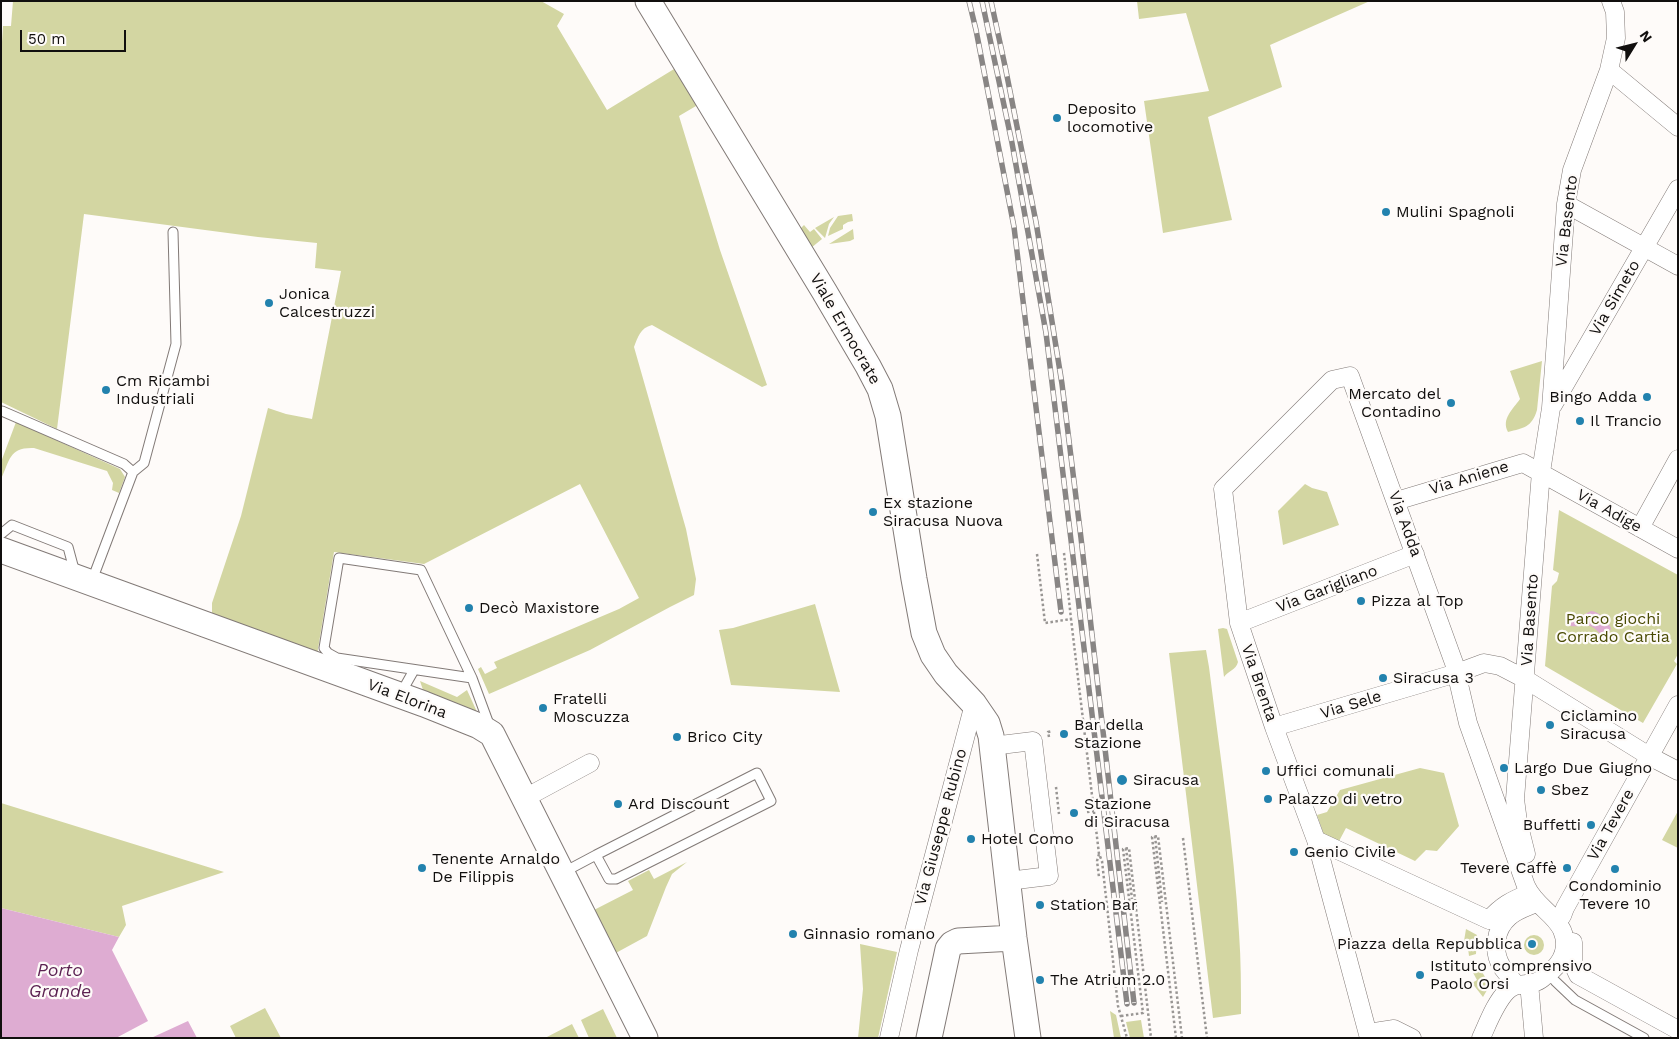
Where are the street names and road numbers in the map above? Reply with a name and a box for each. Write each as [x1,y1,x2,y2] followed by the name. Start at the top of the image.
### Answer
[1552,174,1582,268] street label: Via Basento
[1586,257,1644,339] street label: Via Simeto
[805,270,885,388] street label: Viale Ermocrate
[1427,457,1511,499] street label: Via Aniene
[1573,485,1645,537] street label: Via Adige
[1384,488,1426,560] street label: Via Adda
[1274,561,1380,617] street label: Via Garigliano
[1517,573,1543,667] street label: Via Basento
[1237,642,1281,724] street label: Via Brenta
[365,675,449,723] street label: Via Elorina
[1318,687,1384,723] street label: Via Sele
[911,747,971,907] street label: Via Giuseppe Rubino
[1583,786,1639,864] street label: Via Tevere

